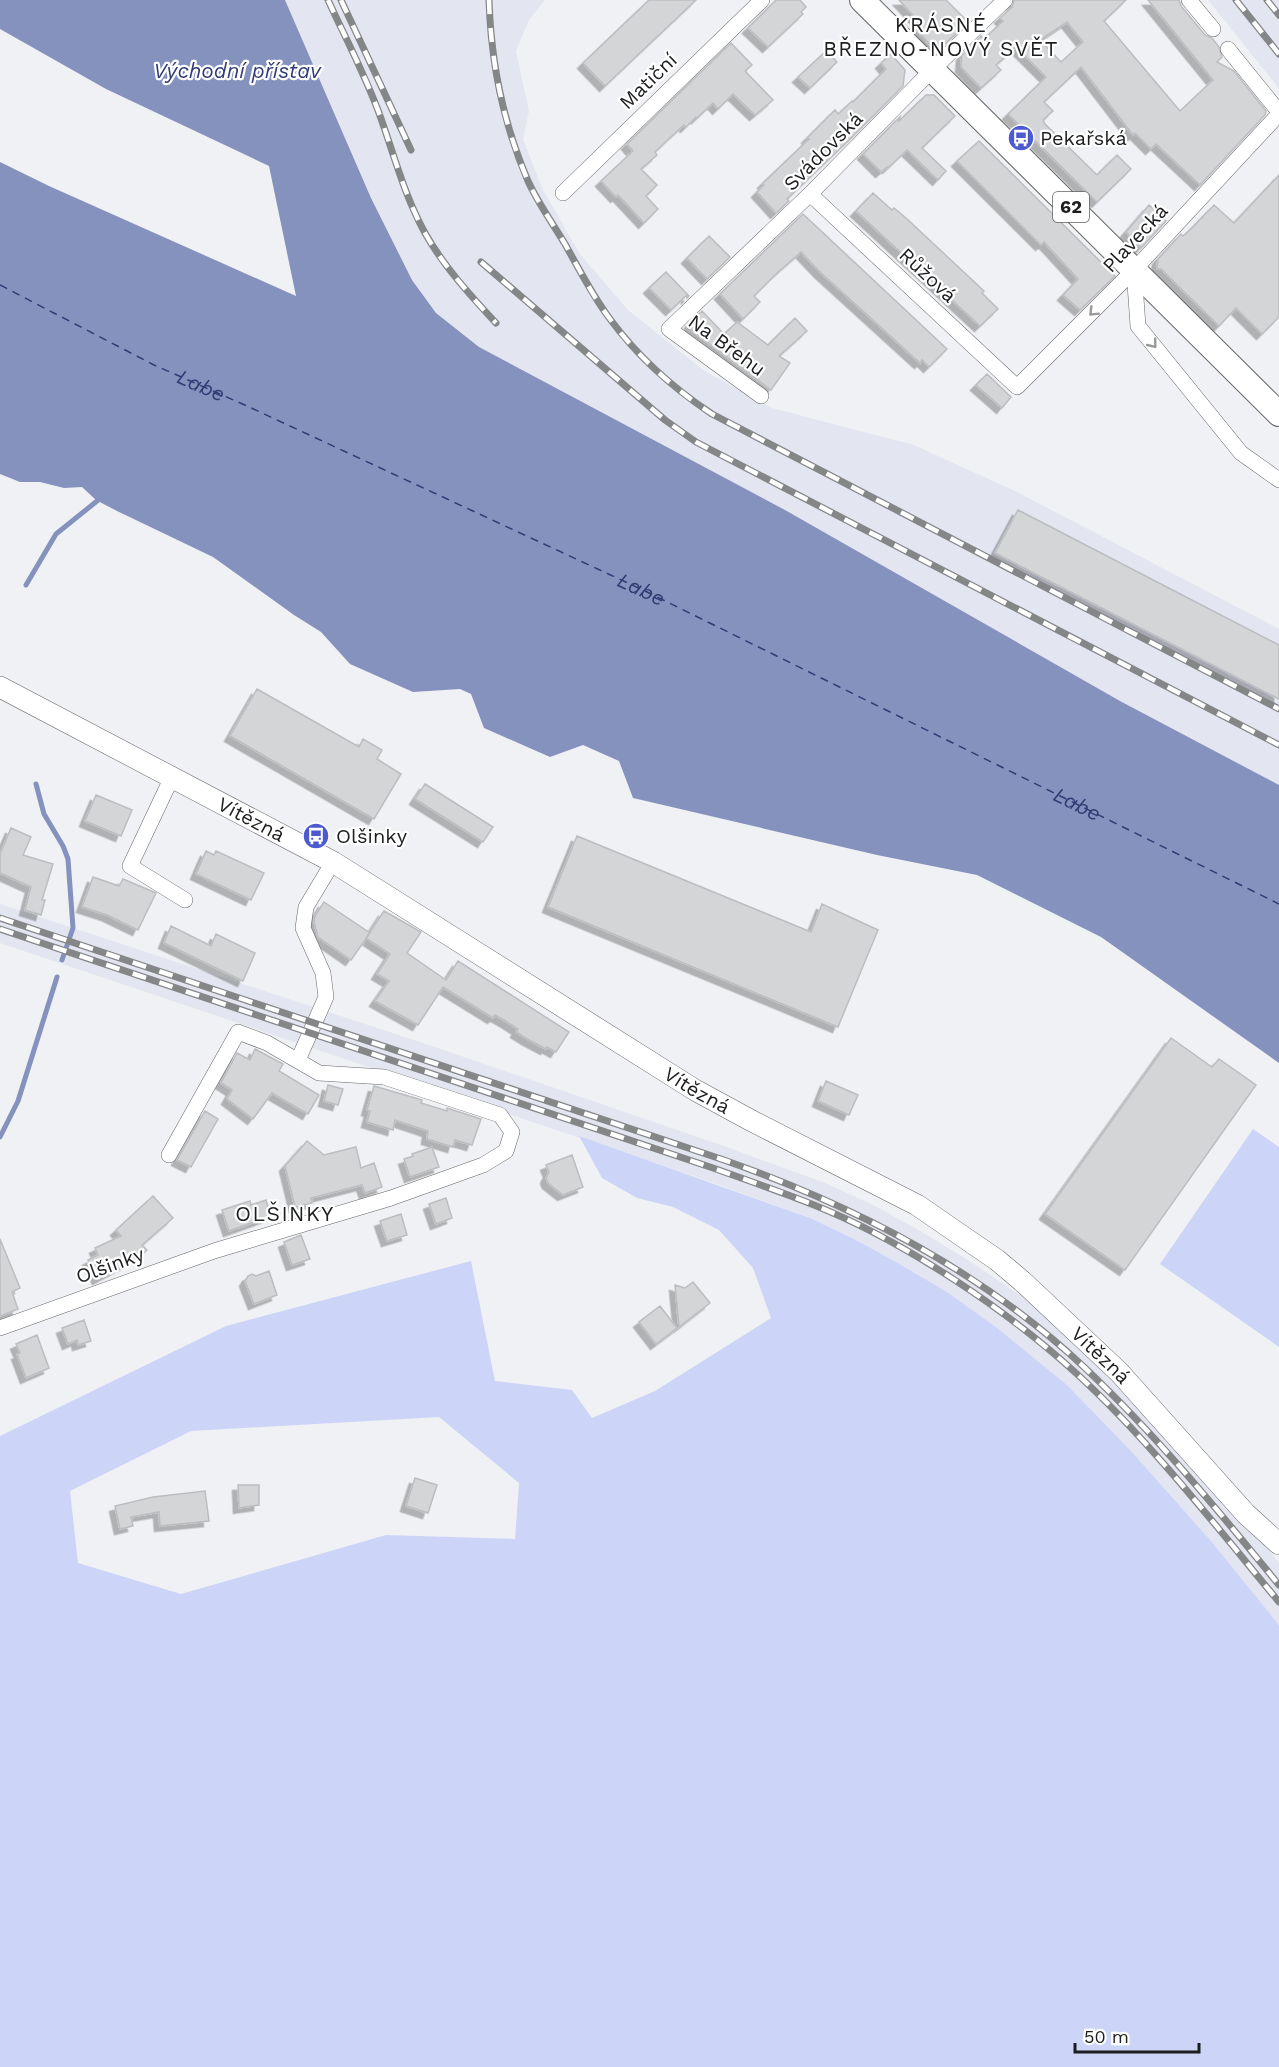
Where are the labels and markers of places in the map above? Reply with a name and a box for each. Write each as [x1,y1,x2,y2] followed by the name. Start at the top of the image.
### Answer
[1006,123,1036,153] bus stop icon: Pekařská
[1040,126,1127,150] place label: Pekařská
[301,821,331,851] bus stop icon: Olšinky
[336,824,408,848] place label: Olšinky

